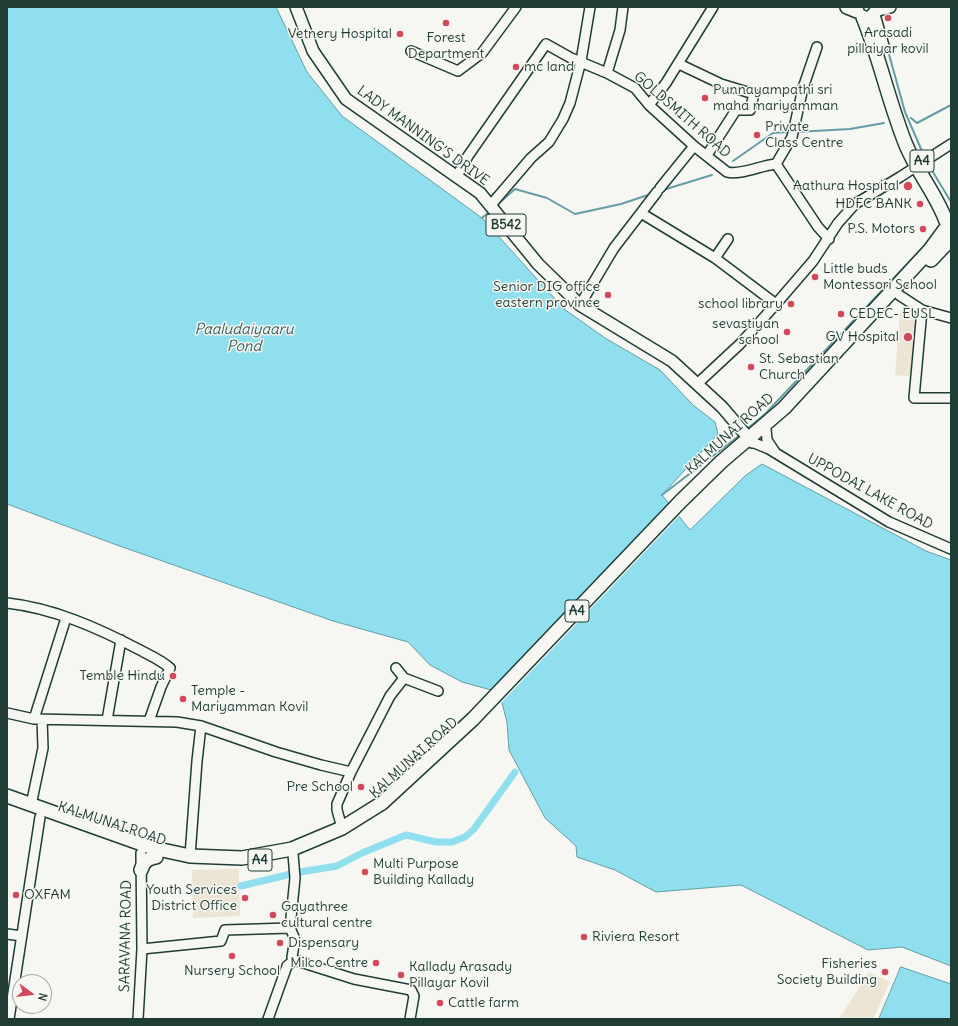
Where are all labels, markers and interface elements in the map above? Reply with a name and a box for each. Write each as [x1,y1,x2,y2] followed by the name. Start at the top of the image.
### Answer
[883,13,893,23] marker: Arasadi pillaiyar kovil
[441,18,451,28] marker: Forest Department
[847,25,929,58] place label: Arasadi pillaiyar kovil
[288,26,392,42] place label: Vetnery Hospital
[395,29,405,39] marker: Vetnery Hospital
[408,30,484,62] place label: Forest Department
[524,59,574,75] place label: mc land
[511,62,521,72] marker: mc land
[630,68,734,162] street label: GOLDSMITH ROAD
[354,82,492,190] street label: LADY MANNING’S DRIVE
[713,82,838,114] place label: Punnayampathi sri maha mariyamman
[700,93,710,103] marker: Punnayampathi sri maha mariyamman
[765,119,843,152] place label: Private Class Centre
[752,130,762,140] marker: Private Class Centre
[910,150,934,172] road number: A4
[793,178,899,194] place label: Aathura Hospital
[902,180,914,192] marker: Aathura Hospital
[835,196,912,212] place label: HDFC BANK
[915,199,925,209] marker: HDFC BANK
[486,214,526,236] road number: B542
[847,221,915,237] place label: P.S. Motors
[918,224,928,234] marker: P.S. Motors
[823,261,937,294] place label: Little buds Montessori School
[810,272,820,282] marker: Little buds Montessori School
[493,279,600,312] place label: Senior DIG office eastern province
[603,290,613,300] marker: Senior DIG office eastern province
[698,296,783,312] place label: school library
[786,299,796,309] marker: school library
[849,306,936,322] place label: CEDEC- EUSL
[836,309,846,319] marker: CEDEC- EUSL
[712,316,779,348] place label: sevastiyan school
[195,321,293,356] water label: Paaludaiyaaru Pond
[782,327,792,337] marker: sevastiyan school
[826,329,899,345] place label: GV Hospital
[902,331,914,343] marker: GV Hospital
[759,351,839,384] place label: St. Sebastian Church
[746,362,756,372] marker: St. Sebastian Church
[682,390,778,478] street label: KALMUNAI ROAD
[804,450,936,534] street label: UPPODAI LAKE ROAD
[565,600,589,622] road number: A4
[79,668,165,684] place label: Temble Hindu
[168,671,178,681] marker: Temble Hindu
[191,683,308,716] place label: Temple - Mariyamman Kovil
[178,694,188,704] marker: Temple - Mariyamman Kovil
[366,714,462,802] street label: KALMUNAI ROAD
[287,779,353,795] place label: Pre School
[356,782,366,792] marker: Pre School
[56,799,168,849] street label: KALMUNAI ROAD
[248,849,272,871] road number: A4
[373,856,474,888] place label: Multi Purpose Building Kallady
[360,867,370,877] marker: Multi Purpose Building Kallady
[117,880,135,992] street label: SARAVANA ROAD
[146,882,237,914] place label: Youth Services District Office
[24,887,71,903] place label: OXFAM
[11,890,21,900] marker: OXFAM
[240,893,250,903] marker: Youth Services District Office
[281,899,372,932] place label: Gayathree cultural centre
[268,910,278,920] marker: Gayathree cultural centre
[592,929,679,945] place label: Riviera Resort
[579,932,589,942] marker: Riviera Resort
[288,935,359,951] place label: Dispensary
[275,938,285,948] marker: Dispensary
[227,951,237,961] marker: Nursery School
[290,955,368,971] place label: Milco Centre
[777,956,877,988] place label: Fisheries Society Building
[371,958,381,968] marker: Milco Centre
[409,959,512,992] place label: Kallady Arasady Pillayar Kovil
[184,963,280,979] place label: Nursery School
[880,967,890,977] marker: Fisheries Society Building
[396,970,406,980] marker: Kallady Arasady Pillayar Kovil
[12,974,52,1014] north arrow
[35,991,50,1002] text: N
[448,995,519,1011] place label: Cattle farm
[435,998,445,1008] marker: Cattle farm

